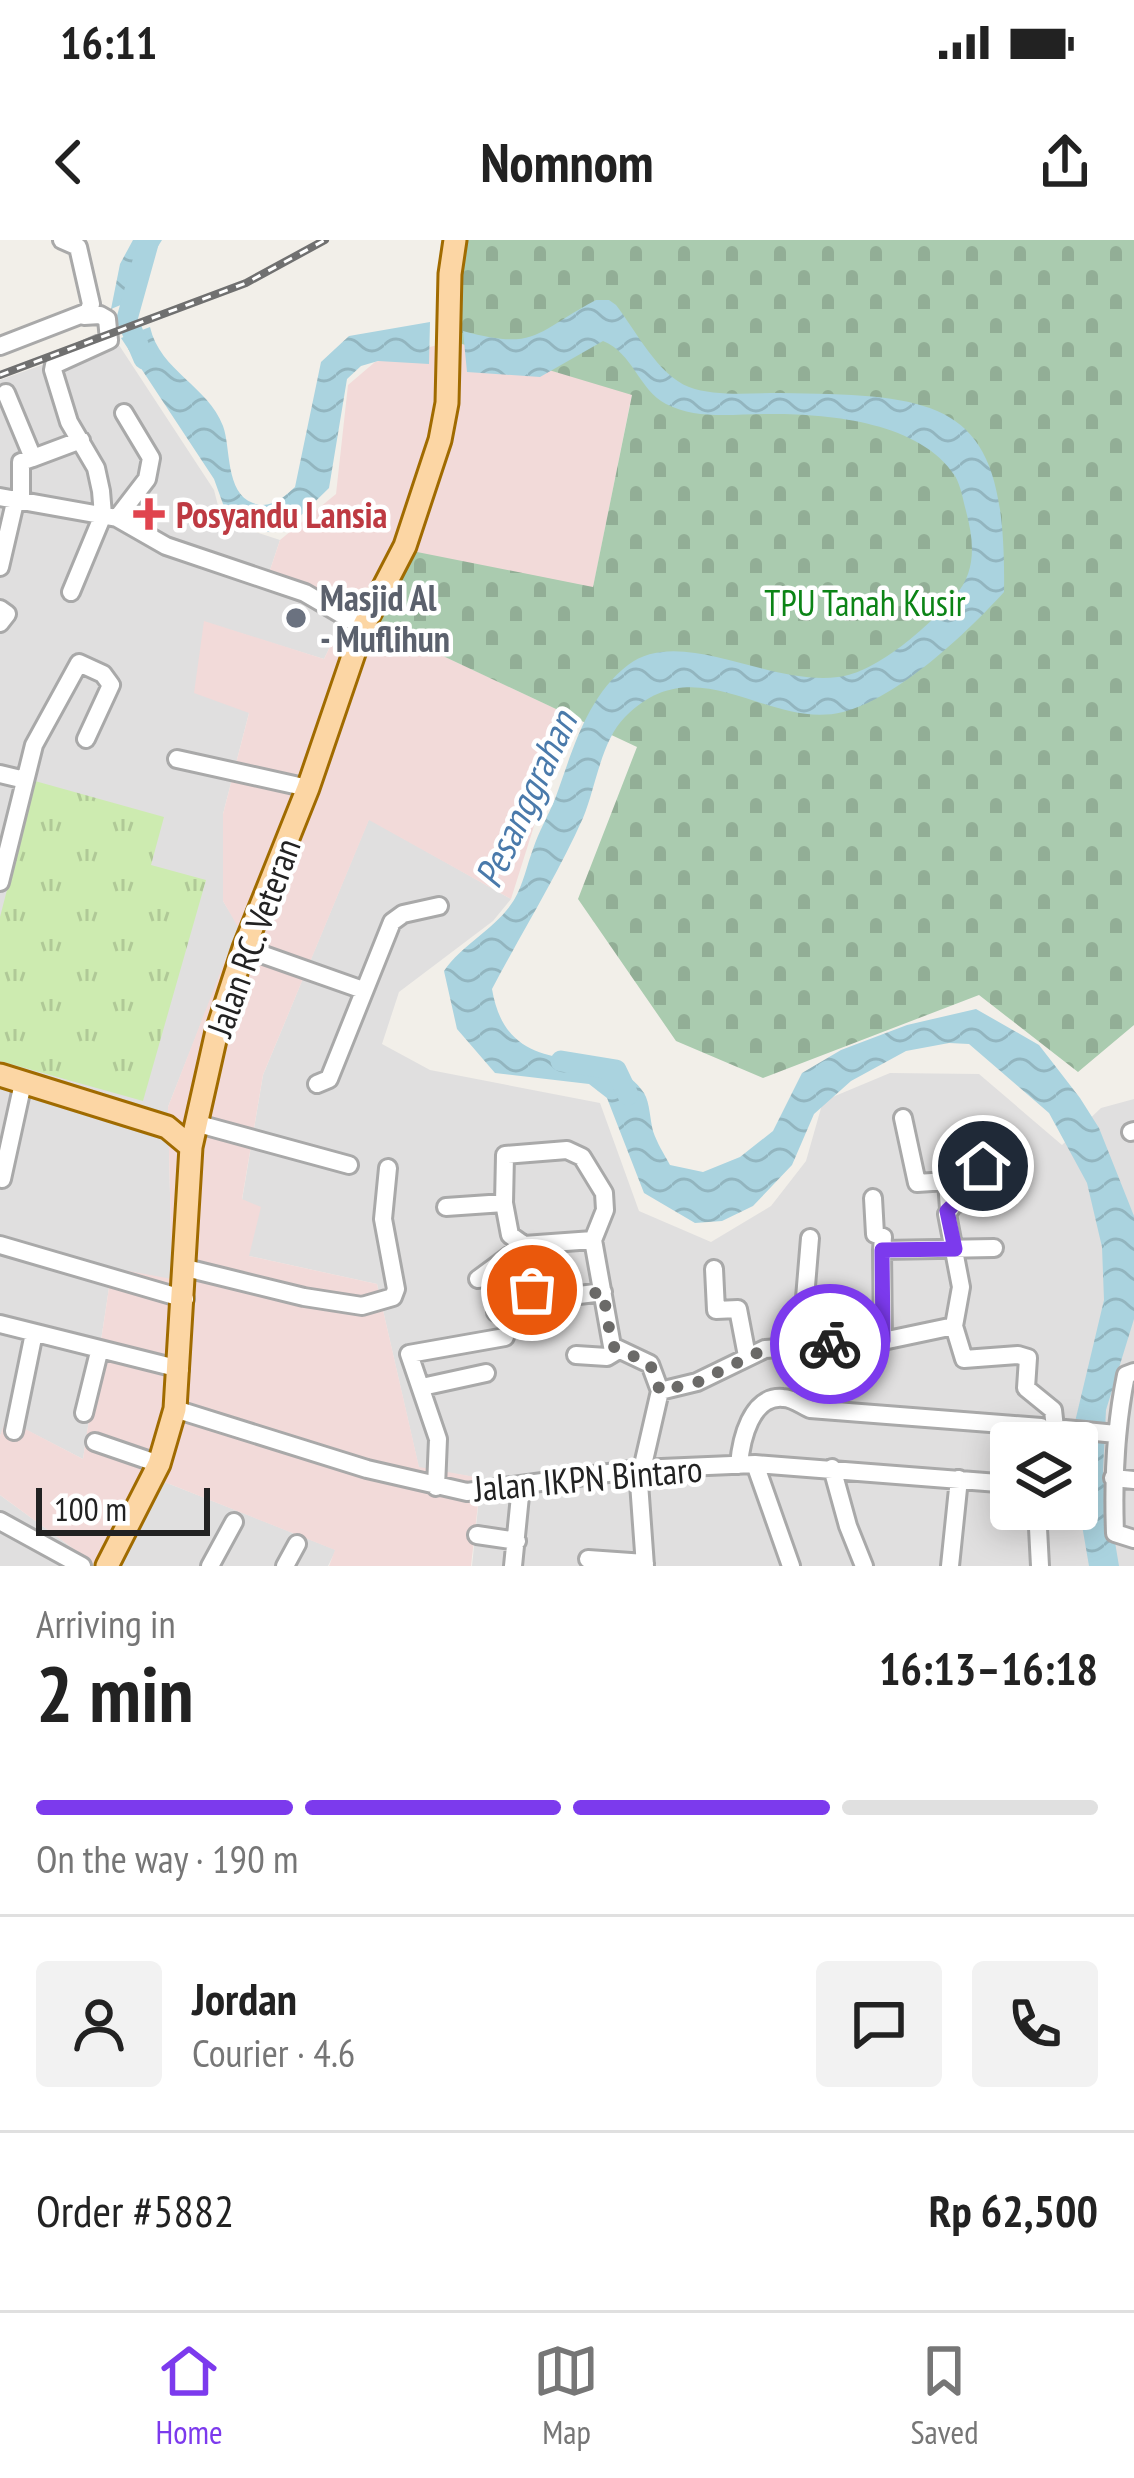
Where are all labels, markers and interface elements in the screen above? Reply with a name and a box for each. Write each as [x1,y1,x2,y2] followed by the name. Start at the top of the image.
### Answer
[60,13,157,71] text: 16:11
[480,127,654,197] text: Nomnom
[36,129,102,195] icon: back
[1032,129,1098,195] icon: share
[176,491,387,538] place label: Posyandu Lansia
[133,498,165,530] marker: Posyandu Lansia
[320,574,450,662] place label: Masjid Al - Muflihun
[764,579,966,626] park label: TPU Tanah Kusir
[283,605,309,631] marker: Masjid Al - Muflihun
[462,701,589,895] water label: Pesanggrahan
[195,832,311,1043] street label: Jalan RC. Veteran
[932,1115,1034,1217] pin
[950,1133,1016,1199] icon: home
[481,1239,583,1341] pin
[499,1257,565,1323] icon: bag
[770,1284,890,1404] courier
[797,1311,863,1377] icon: bike
[990,1422,1098,1530] map controls
[990,1422,1098,1530] button: layers
[471,1445,704,1511] street label: Jalan IKPN Bintaro
[36,1482,210,1535] scale bar
[54,1487,127,1530] text: 100 m
[36,1598,176,1649] text: Arriving in
[879,1639,1098,1697] text: 16:13–16:18
[36,1643,194,1744] text: 2 min
[36,1833,298,1884] text: On the way · 190 m
[36,1961,162,2087] button: person
[816,1961,942,2087] button: chat
[972,1961,1098,2087] button: phone
[192,1969,297,2027] text: Jordan
[192,2027,355,2078] text: Courier · 4.6
[36,2181,234,2239] text: Order #5882
[929,2181,1098,2239] text: Rp 62,500
[155,2338,223,2453] tab: Home
[533,2338,599,2453] tab: Map
[910,2338,978,2453] tab: Saved

